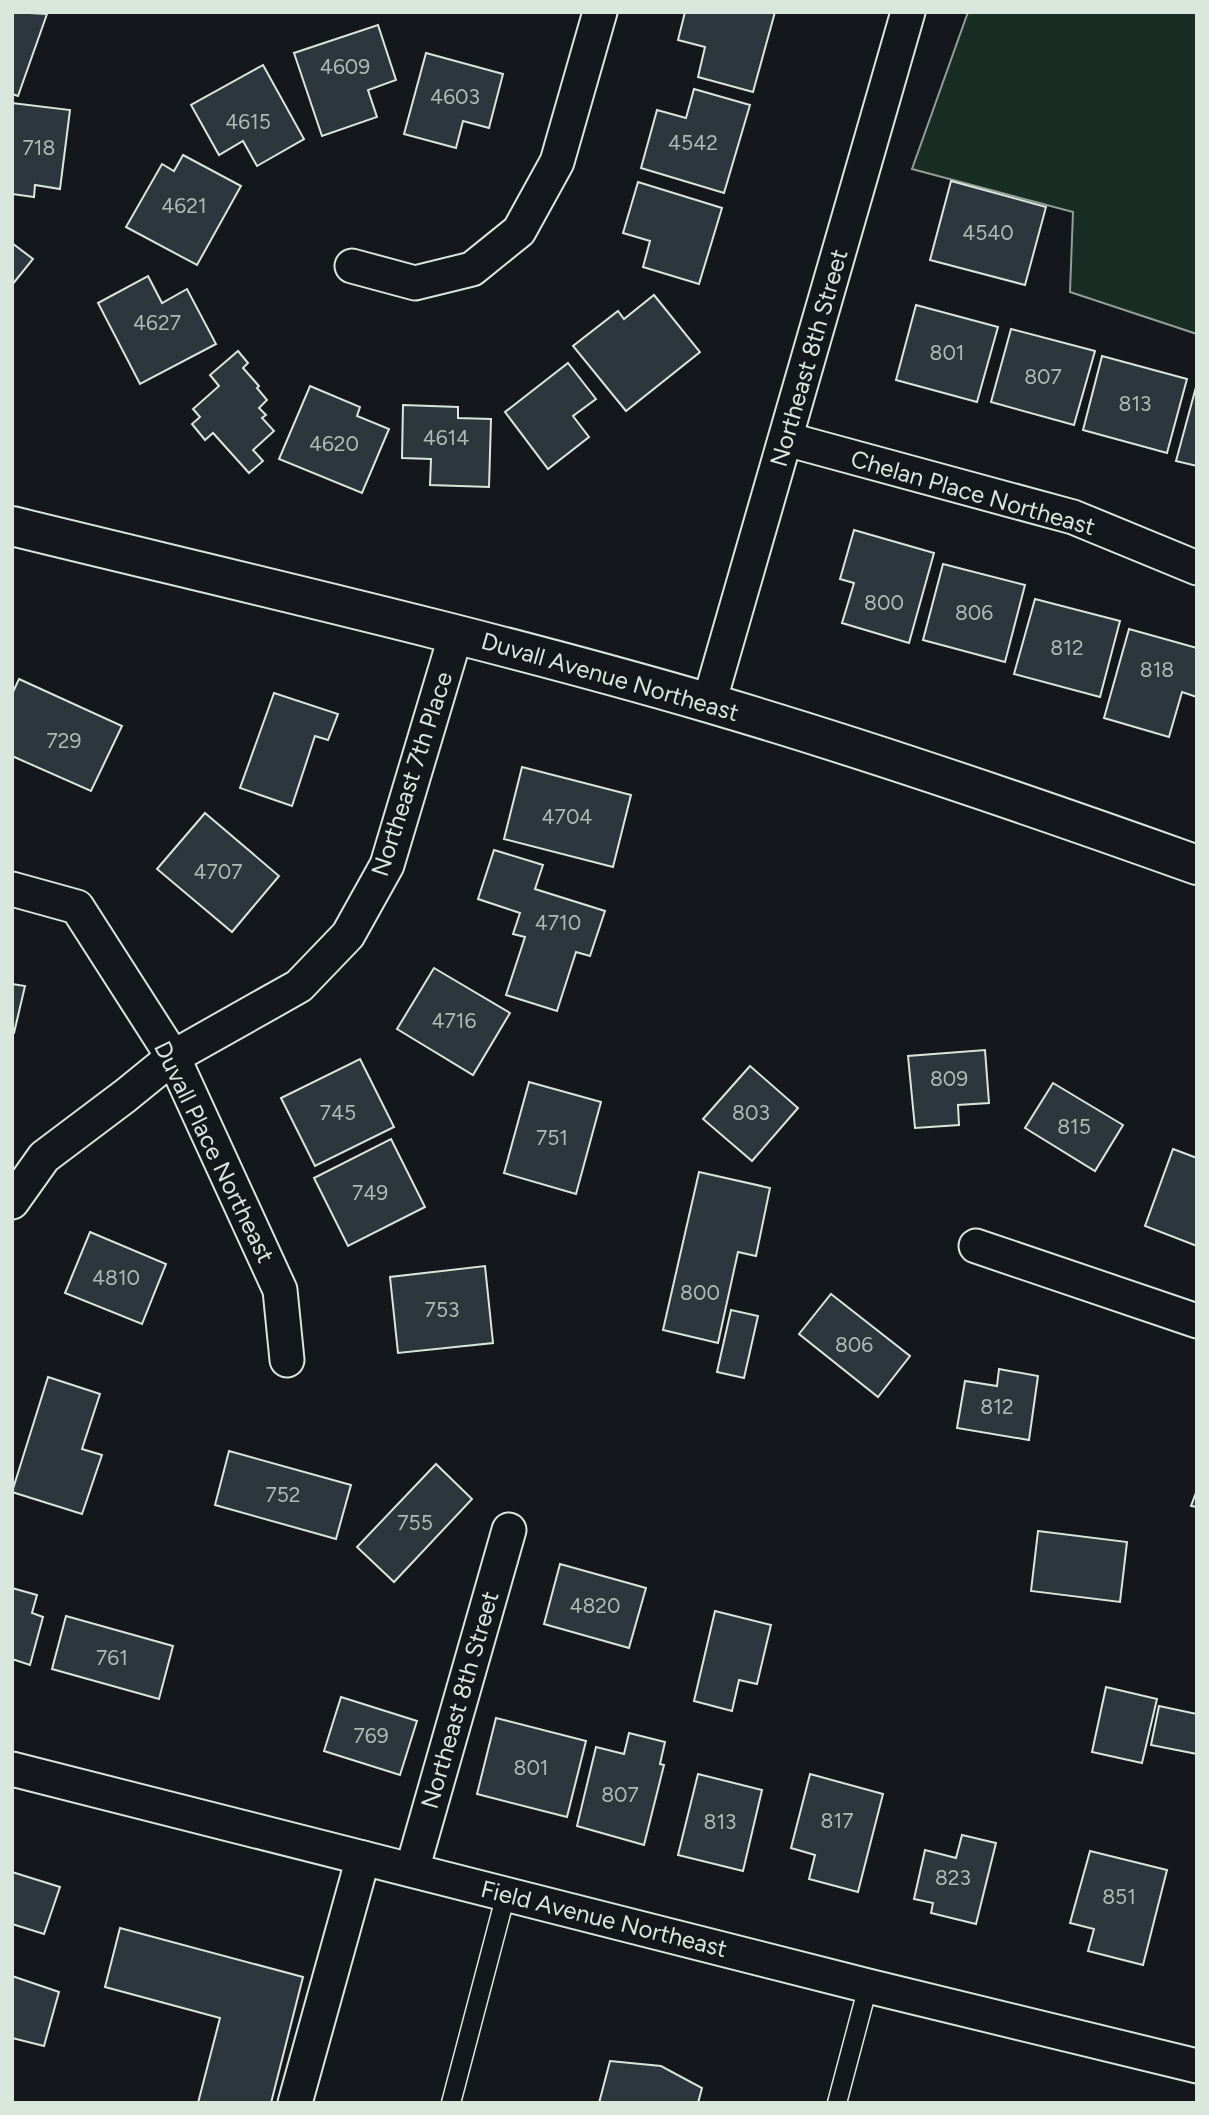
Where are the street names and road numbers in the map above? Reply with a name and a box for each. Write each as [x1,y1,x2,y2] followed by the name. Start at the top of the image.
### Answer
[764,246,853,470] street label: Northeast 8th Street
[848,444,1099,541] street label: Chelan Place Northeast
[478,626,742,727] street label: Duvall Avenue Northeast
[365,668,458,880] street label: Northeast 7th Place
[148,1036,281,1267] street label: Duvall Place Northeast
[415,1588,504,1812] street label: Northeast 8th Street
[478,1874,730,1963] street label: Field Avenue Northeast

